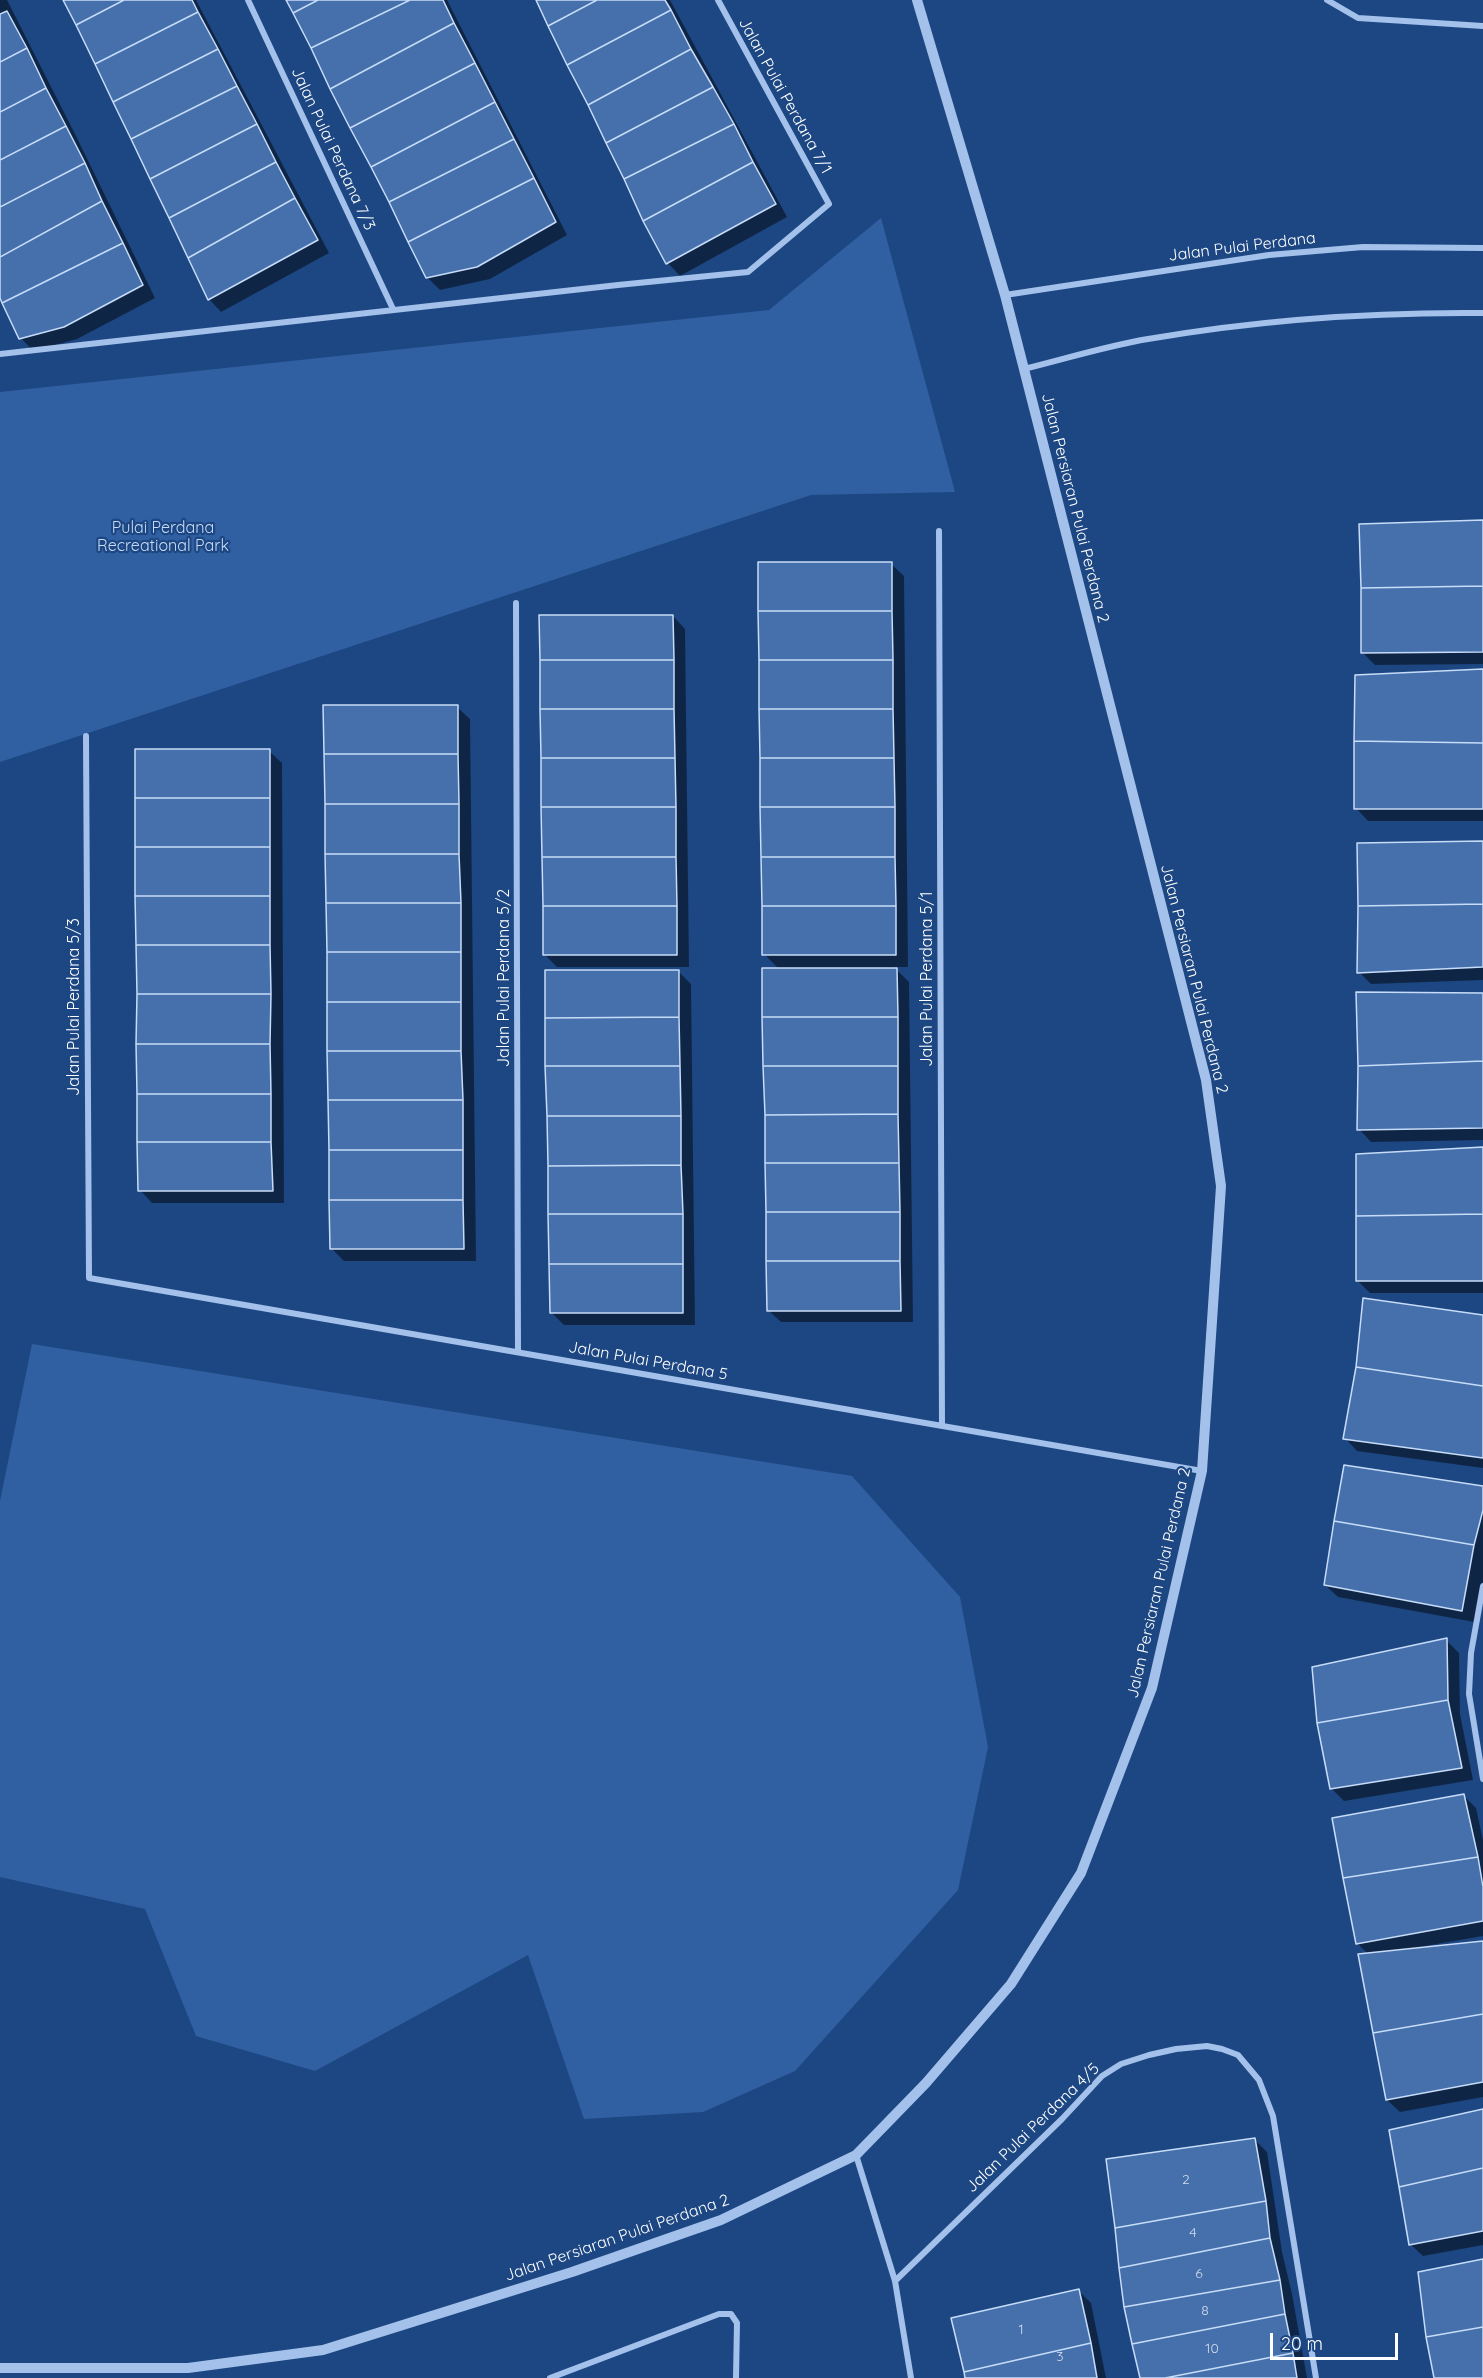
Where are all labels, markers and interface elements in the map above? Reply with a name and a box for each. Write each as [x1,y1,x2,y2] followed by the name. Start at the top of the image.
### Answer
[734,15,836,177] street label: Jalan Pulai Perdana 7/1
[287,65,379,233] street label: Jalan Pulai Perdana 7/3
[1167,228,1317,266] street label: Jalan Pulai Perdana
[1037,391,1113,625] street label: Jalan Persiaran Pulai Perdana 2
[97,518,229,556] park label: Pulai Perdana Recreational Park
[1156,862,1232,1096] street label: Jalan Persiaran Pulai Perdana 2
[494,889,514,1067] street label: Jalan Pulai Perdana 5/2
[917,891,937,1067] street label: Jalan Pulai Perdana 5/1
[64,918,84,1096] street label: Jalan Pulai Perdana 5/3
[567,1338,729,1384] street label: Jalan Pulai Perdana 5
[1123,1466,1195,1700] street label: Jalan Persiaran Pulai Perdana 2
[962,2059,1104,2197] street label: Jalan Pulai Perdana 4/5
[1182,2172,1190,2188] house number: 2
[502,2191,732,2285] street label: Jalan Persiaran Pulai Perdana 2
[1189,2225,1197,2241] house number: 4
[1195,2266,1203,2282] house number: 6
[1201,2303,1209,2319] house number: 8
[1273,2321,1400,2359] scale bar
[1018,2322,1024,2338] house number: 1
[1281,2332,1323,2355] text: 20 m
[1205,2341,1219,2357] house number: 10
[1056,2349,1064,2365] house number: 3

